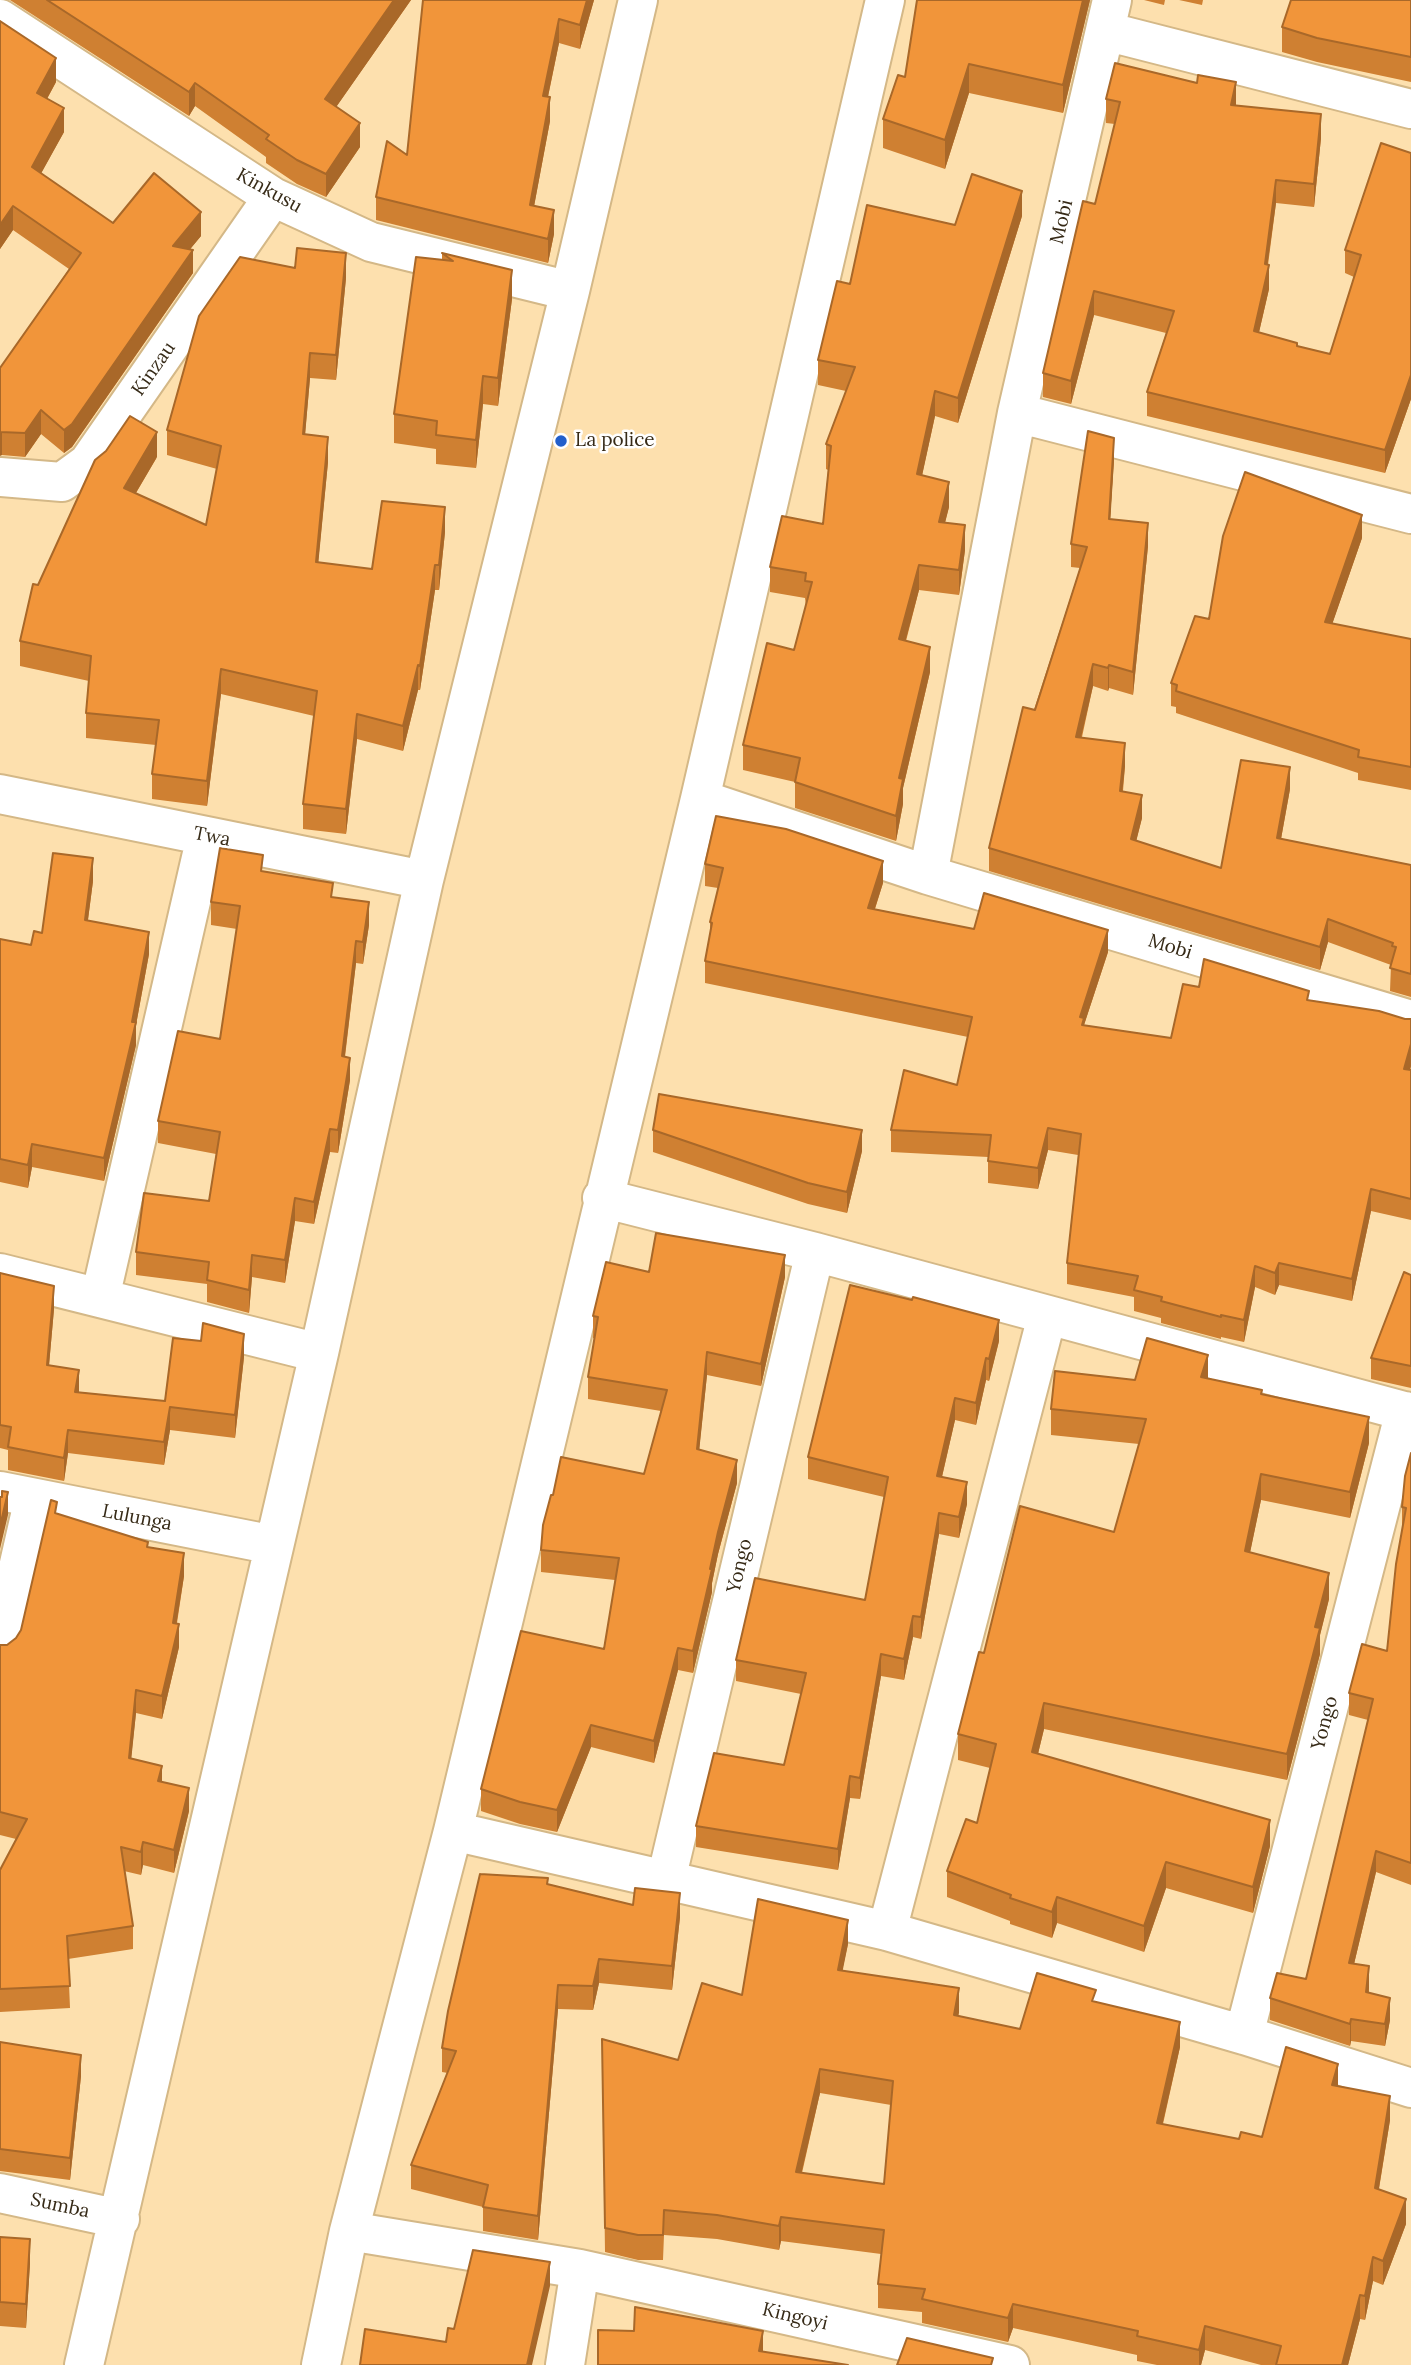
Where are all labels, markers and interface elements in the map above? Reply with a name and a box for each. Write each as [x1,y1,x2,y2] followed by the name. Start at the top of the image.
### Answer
[232,164,306,218] street label: Kinkusu
[1046,198,1078,246] street label: Mobi
[127,338,181,400] street label: Kinzau
[575,430,654,452] place label: La police
[553,433,569,449] marker: La police
[192,822,232,852] street label: Twa
[1145,930,1195,964] street label: Mobi
[100,1500,174,1536] street label: Lulunga
[723,1537,757,1595] street label: Yongo
[1307,1694,1343,1752] street label: Yongo
[28,2189,92,2223] street label: Sumba
[760,2298,830,2336] street label: Kingoyi

